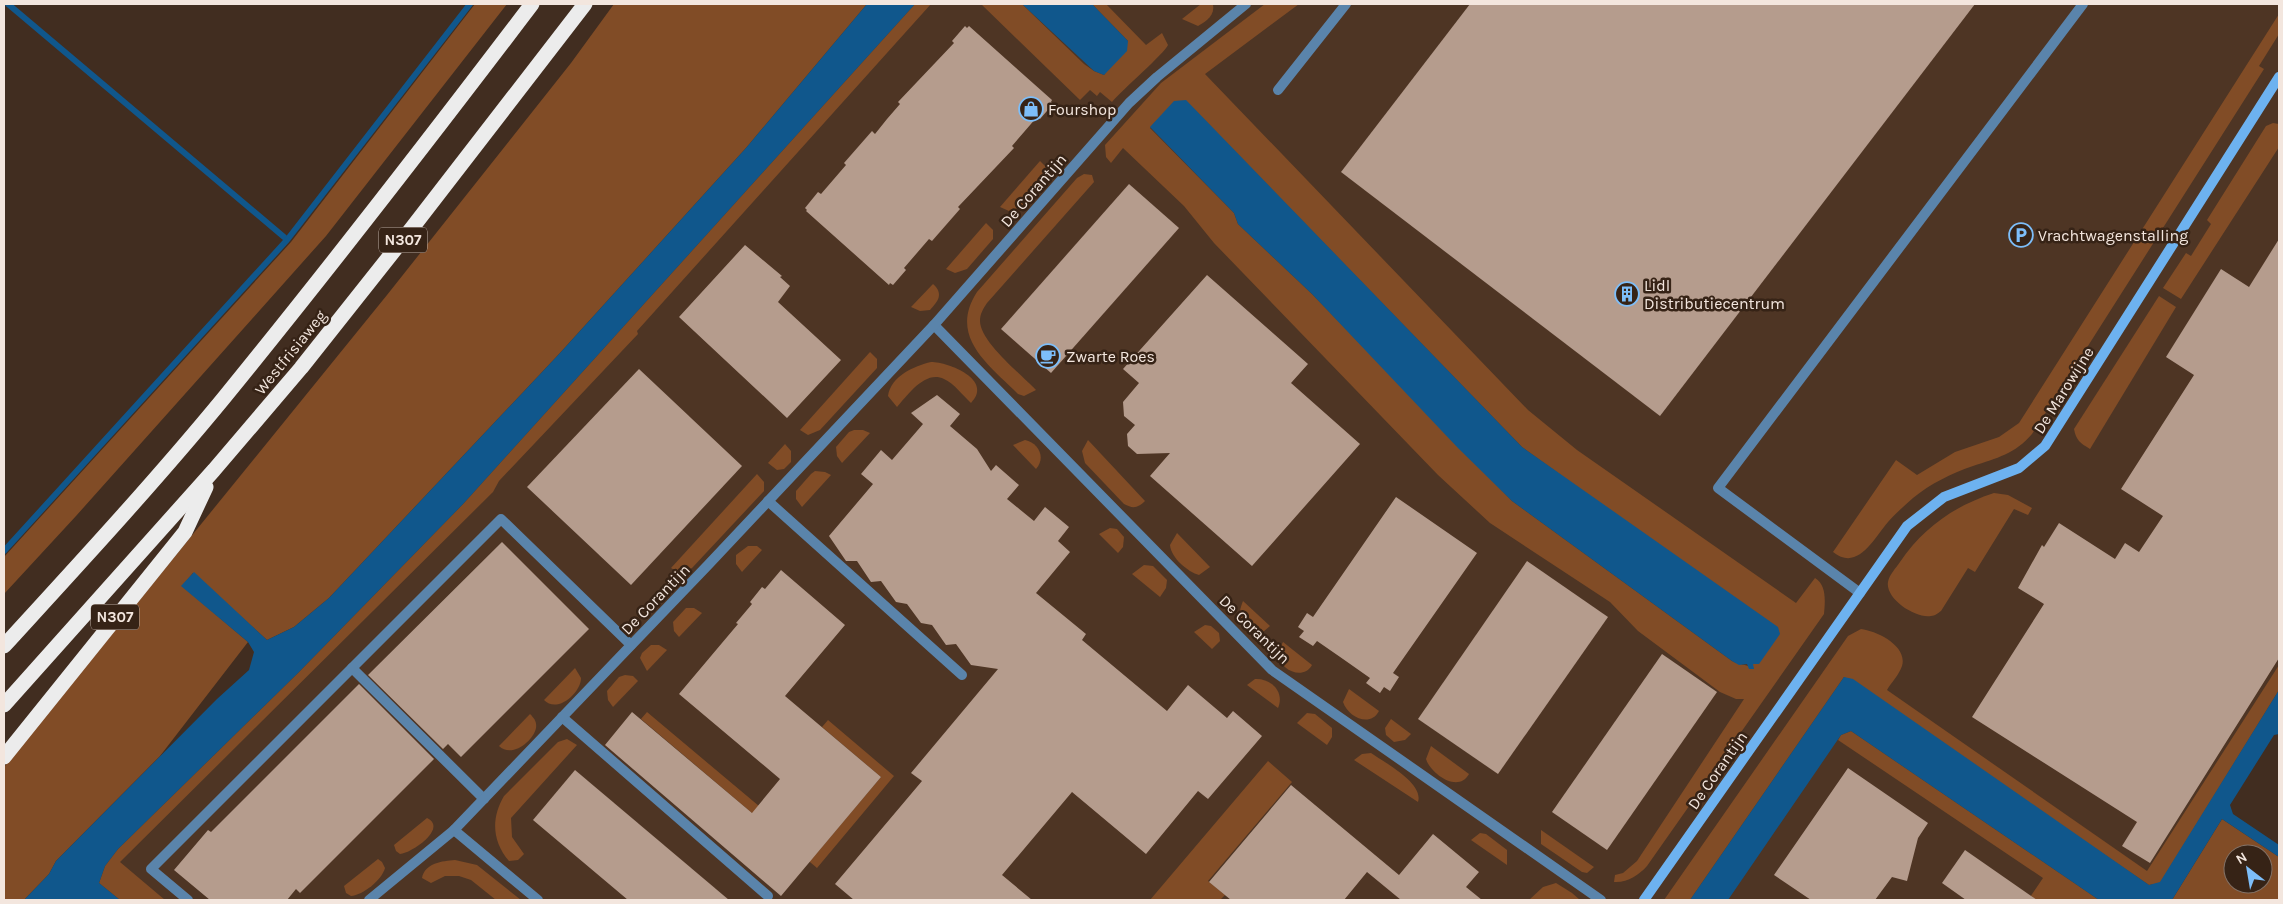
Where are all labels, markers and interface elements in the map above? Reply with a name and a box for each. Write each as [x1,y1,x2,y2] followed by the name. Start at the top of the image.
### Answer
[1018,96,1044,122] shop icon: Fourshop
[1048,100,1116,119] place label: Fourshop
[996,150,1070,231] street label: De Corantijn
[2008,222,2034,248] parking icon: Vrachtwagenstalling
[2038,226,2188,245] place label: Vrachtwagenstalling
[379,228,427,252] road number: N307
[1644,276,1785,313] place label: Lidl Distributiecentrum
[1614,281,1640,307] building icon: Lidl Distributiecentrum
[251,306,330,398] street label: Westfrisiaweg
[1035,343,1061,369] cafe icon: Zwarte Roes
[2029,343,2098,437] street label: De Marowijne
[1066,347,1155,366] place label: Zwarte Roes
[617,560,694,639] street label: De Corantijn
[1215,591,1294,668] street label: De Corantijn
[91,604,139,630] road number: N307
[1684,728,1751,813] street label: De Corantijn
[2223,844,2273,894] north arrow
[2233,848,2250,868] text: N

